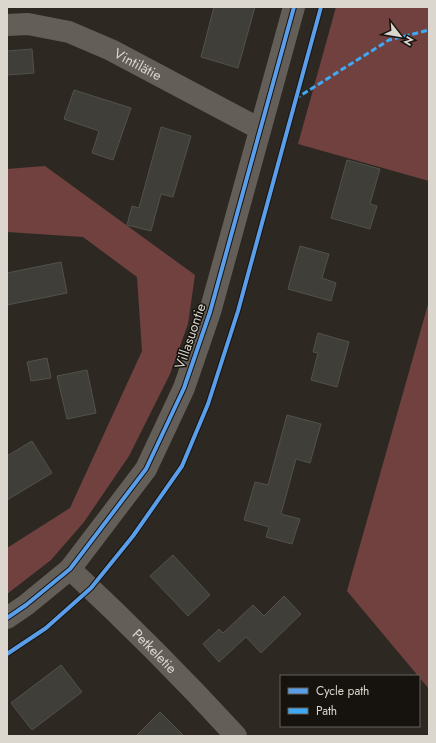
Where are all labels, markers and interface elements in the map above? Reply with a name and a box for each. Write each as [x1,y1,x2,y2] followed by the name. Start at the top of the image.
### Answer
[380,16,420,56] north arrow
[399,33,418,49] text: N
[111,43,165,85] street label: Vintilätie
[169,300,211,372] street label: Villasuontie
[128,624,182,678] street label: Petkeletie
[280,675,420,727] legend
[316,682,369,700] text: Cycle path
[316,702,337,720] text: Path

